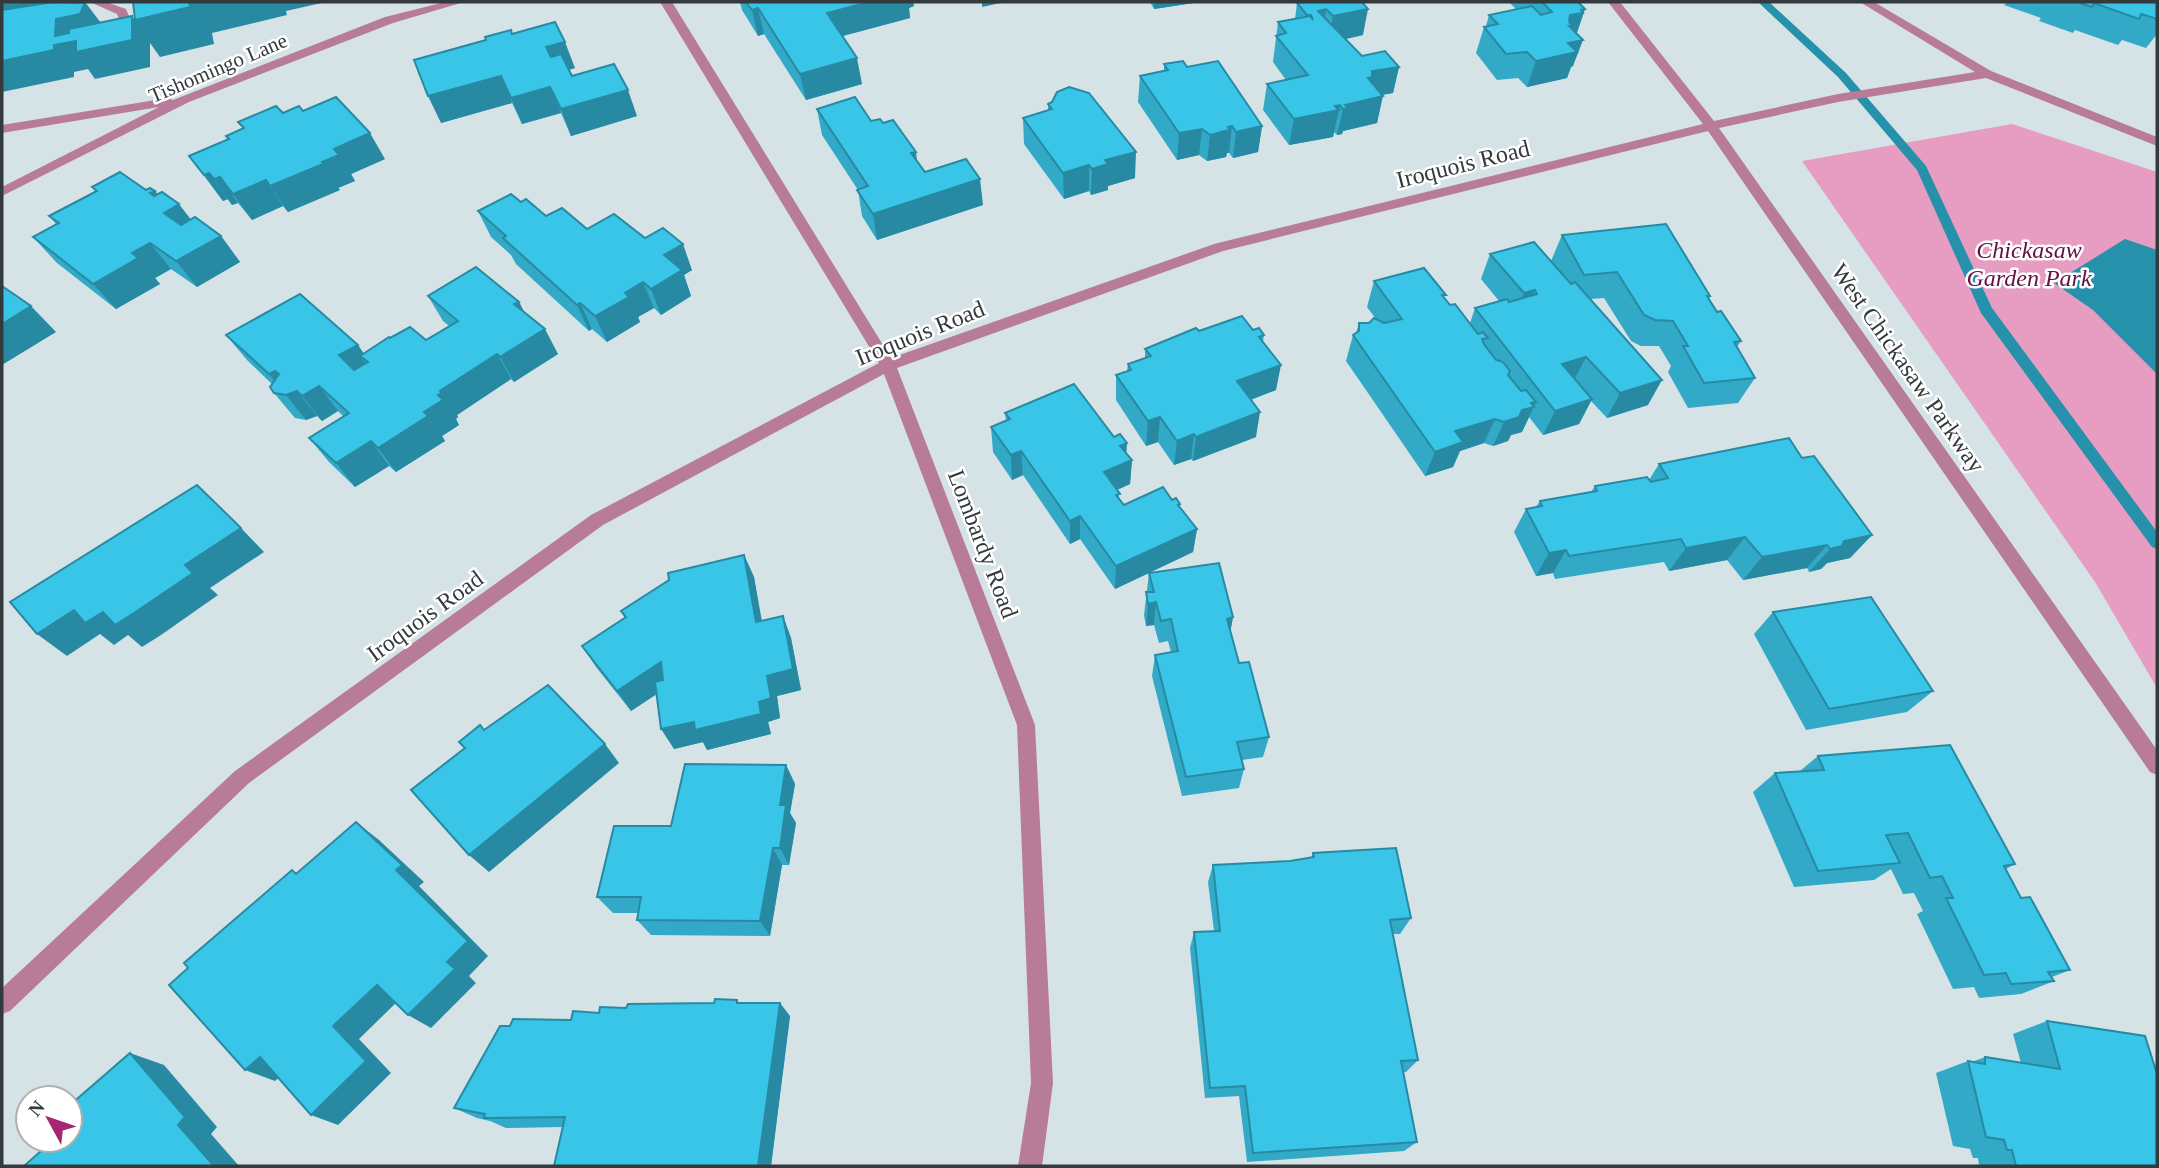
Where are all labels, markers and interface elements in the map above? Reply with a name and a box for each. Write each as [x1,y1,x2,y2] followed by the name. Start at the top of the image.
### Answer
[145,28,291,108] street label: Tishomingo Lane
[1394,135,1532,193] street label: Iroquois Road
[1966,237,2092,291] park label: Chickasaw Garden Park
[1826,259,1990,477] street label: West Chickasaw Parkway
[852,295,988,371] street label: Iroquois Road
[943,466,1023,622] street label: Lombardy Road
[362,565,488,667] street label: Iroquois Road
[14,1084,84,1154] north arrow
[24,1096,49,1120] text: N

